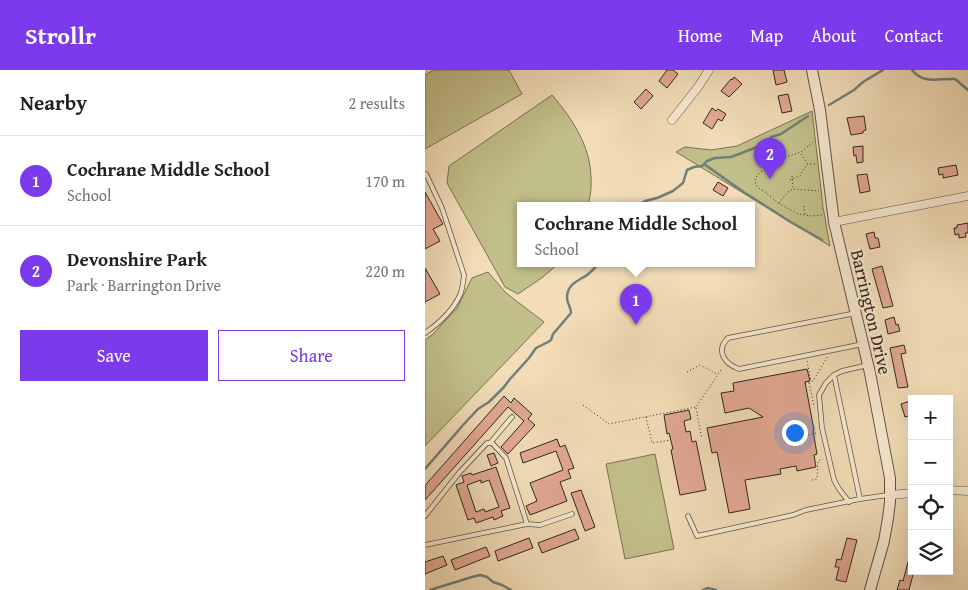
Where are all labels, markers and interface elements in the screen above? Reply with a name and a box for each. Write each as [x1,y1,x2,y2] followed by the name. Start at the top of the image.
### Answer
[25,18,96,53] text: Strollr
[678,22,722,49] text: Home
[750,22,783,49] text: Map
[811,22,857,49] text: About
[885,22,943,49] text: Contact
[20,87,87,118] text: Nearby
[348,91,405,115] text: 2 results
[754,138,786,179] pin: 2
[67,155,270,183] text: Cochrane Middle School
[32,169,40,193] text: 1
[365,169,405,193] text: 170 m
[67,183,111,207] text: School
[517,202,755,267] popup
[535,209,737,237] text: Cochrane Middle School
[535,237,579,261] text: School
[67,245,207,273] text: Devonshire Park
[844,247,899,377] street label: Barrington Drive
[32,259,40,283] text: 2
[365,259,405,283] text: 220 m
[67,273,221,297] text: Park · Barrington Drive
[620,284,652,325] pin: 1
[20,330,208,381] button: Save
[218,330,405,381] button: Share
[908,395,953,575] map controls
[908,395,953,440] button: +
[782,420,808,446] your location
[908,440,953,485] button: −
[908,485,953,530] button: locate
[908,530,953,575] button: layers

